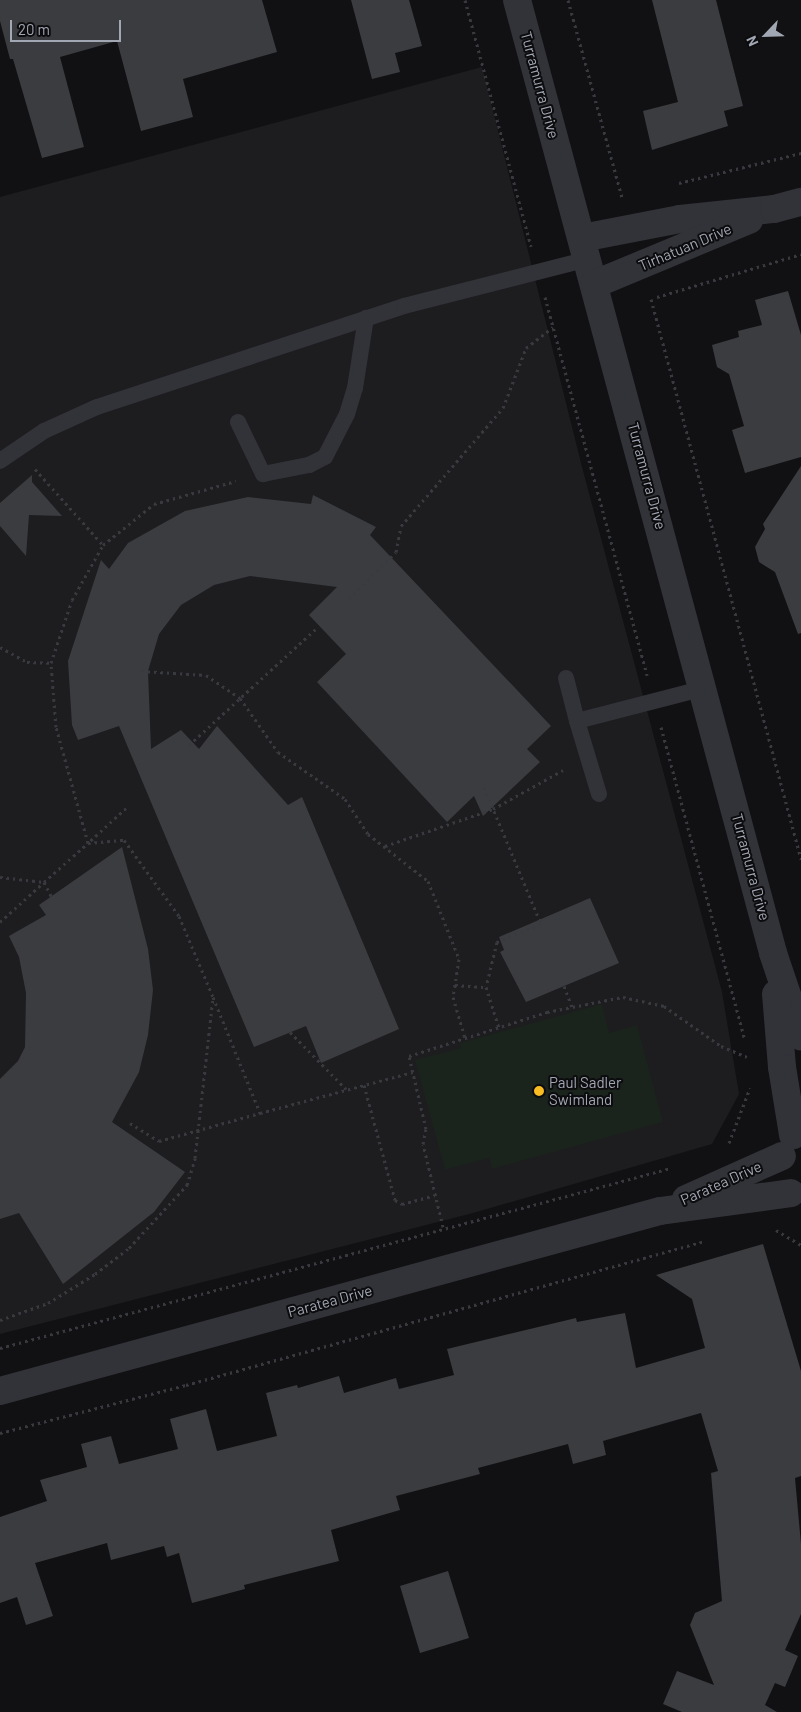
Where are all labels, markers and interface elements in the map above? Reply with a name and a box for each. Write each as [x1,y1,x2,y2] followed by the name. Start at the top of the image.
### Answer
[12,10,124,42] scale bar
[741,10,791,60] north arrow
[18,20,50,38] text: 20 m
[517,30,563,140] street label: Turramurra Drive
[742,34,761,49] text: N
[636,219,734,275] street label: Tirhatuan Drive
[624,421,670,531] street label: Turramurra Drive
[728,812,774,922] street label: Turramurra Drive
[549,1073,621,1108] place label: Paul Sadler Swimland
[533,1085,545,1097] marker: Paul Sadler Swimland
[678,1157,764,1209] street label: Paratea Drive
[286,1281,374,1321] street label: Paratea Drive

